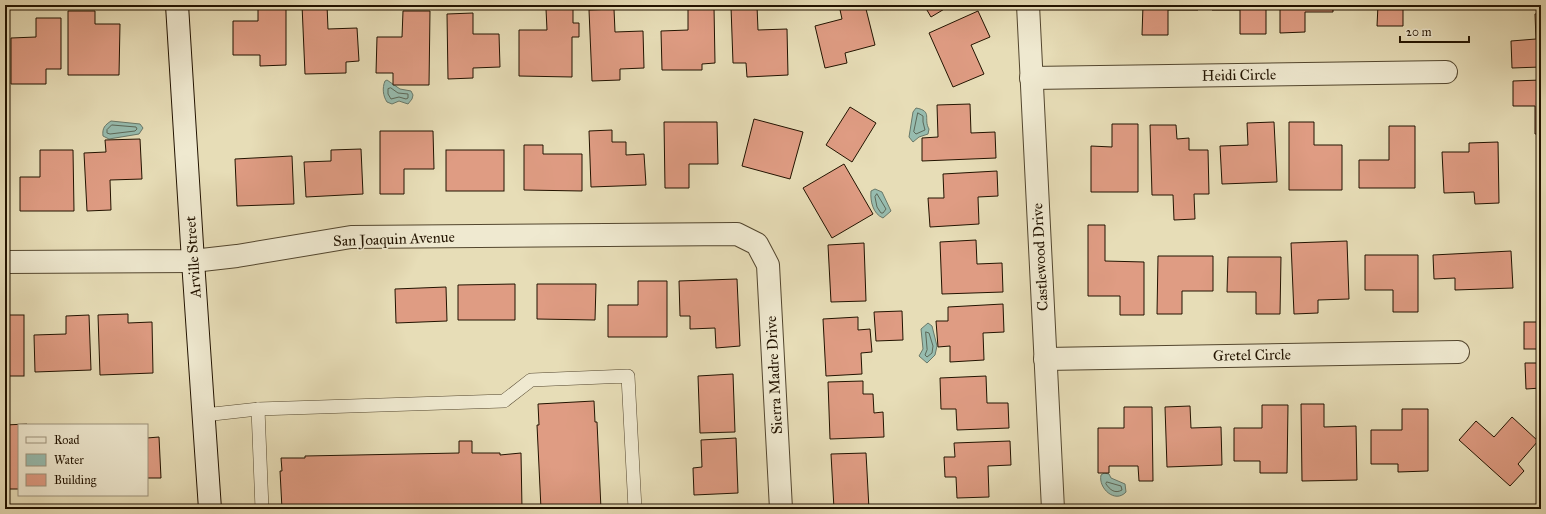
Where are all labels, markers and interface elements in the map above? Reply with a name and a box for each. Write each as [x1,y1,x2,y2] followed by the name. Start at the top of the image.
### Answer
[1400,18,1469,44] scale bar
[1406,25,1432,39] text: 20 m
[1202,65,1276,85] street label: Heidi Circle
[1028,203,1052,311] street label: Castlewood Drive
[181,215,205,300] street label: Arville Street
[333,228,455,251] street label: San Joaquin Avenue
[762,315,786,435] street label: Sierra Madre Drive
[1213,345,1291,365] street label: Gretel Circle
[18,424,148,496] legend
[54,433,80,447] text: Road
[54,453,84,467] text: Water
[54,473,97,488] text: Building

